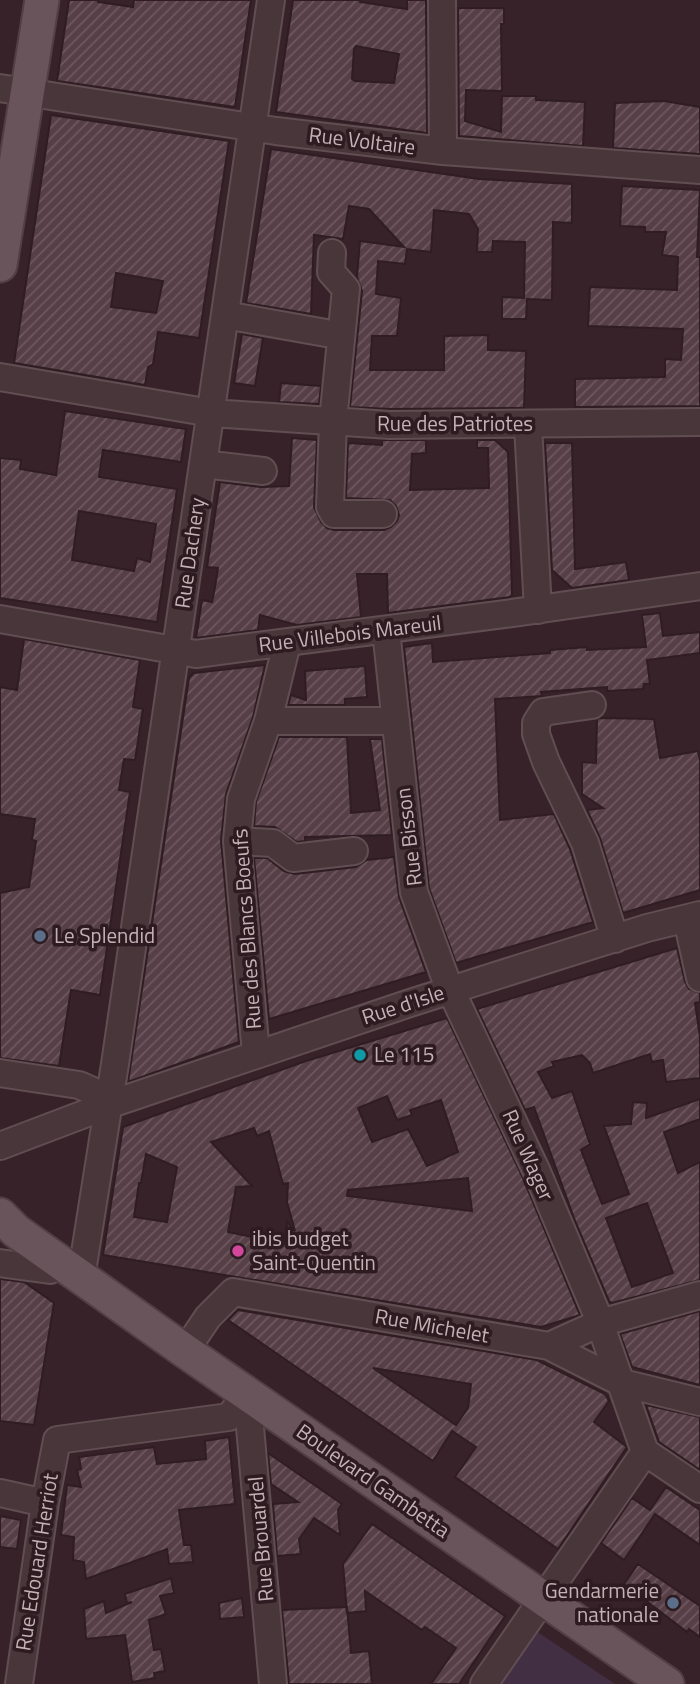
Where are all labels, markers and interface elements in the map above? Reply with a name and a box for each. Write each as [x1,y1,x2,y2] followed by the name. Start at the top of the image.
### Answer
[307,118,417,162] street label: Rue Voltaire
[377,407,533,439] street label: Rue des Patriotes
[165,495,213,610] street label: Rue Dachery
[257,606,443,660] street label: Rue Villebois Mareuil
[386,786,430,888] street label: Rue Bisson
[223,828,269,1030] street label: Rue des Blancs Boeufs
[54,919,155,951] place label: Le Splendid
[32,928,48,944] marker: Le Splendid
[357,976,448,1032] street label: Rue d'Isle
[374,1038,434,1070] place label: Le 115
[352,1047,368,1063] marker: Le 115
[495,1104,563,1205] street label: Rue Wager
[252,1222,376,1278] place label: ibis budget Saint-Quentin
[230,1243,246,1259] marker: ibis budget Saint-Quentin
[373,1299,492,1351] street label: Rue Michelet
[290,1415,457,1546] street label: Boulevard Gambetta
[6,1470,66,1653] street label: Rue Edouard Herriot
[239,1475,281,1603] street label: Rue Brouardel
[545,1574,659,1630] place label: Gendarmerie nationale
[665,1595,681,1611] marker: Gendarmerie nationale

